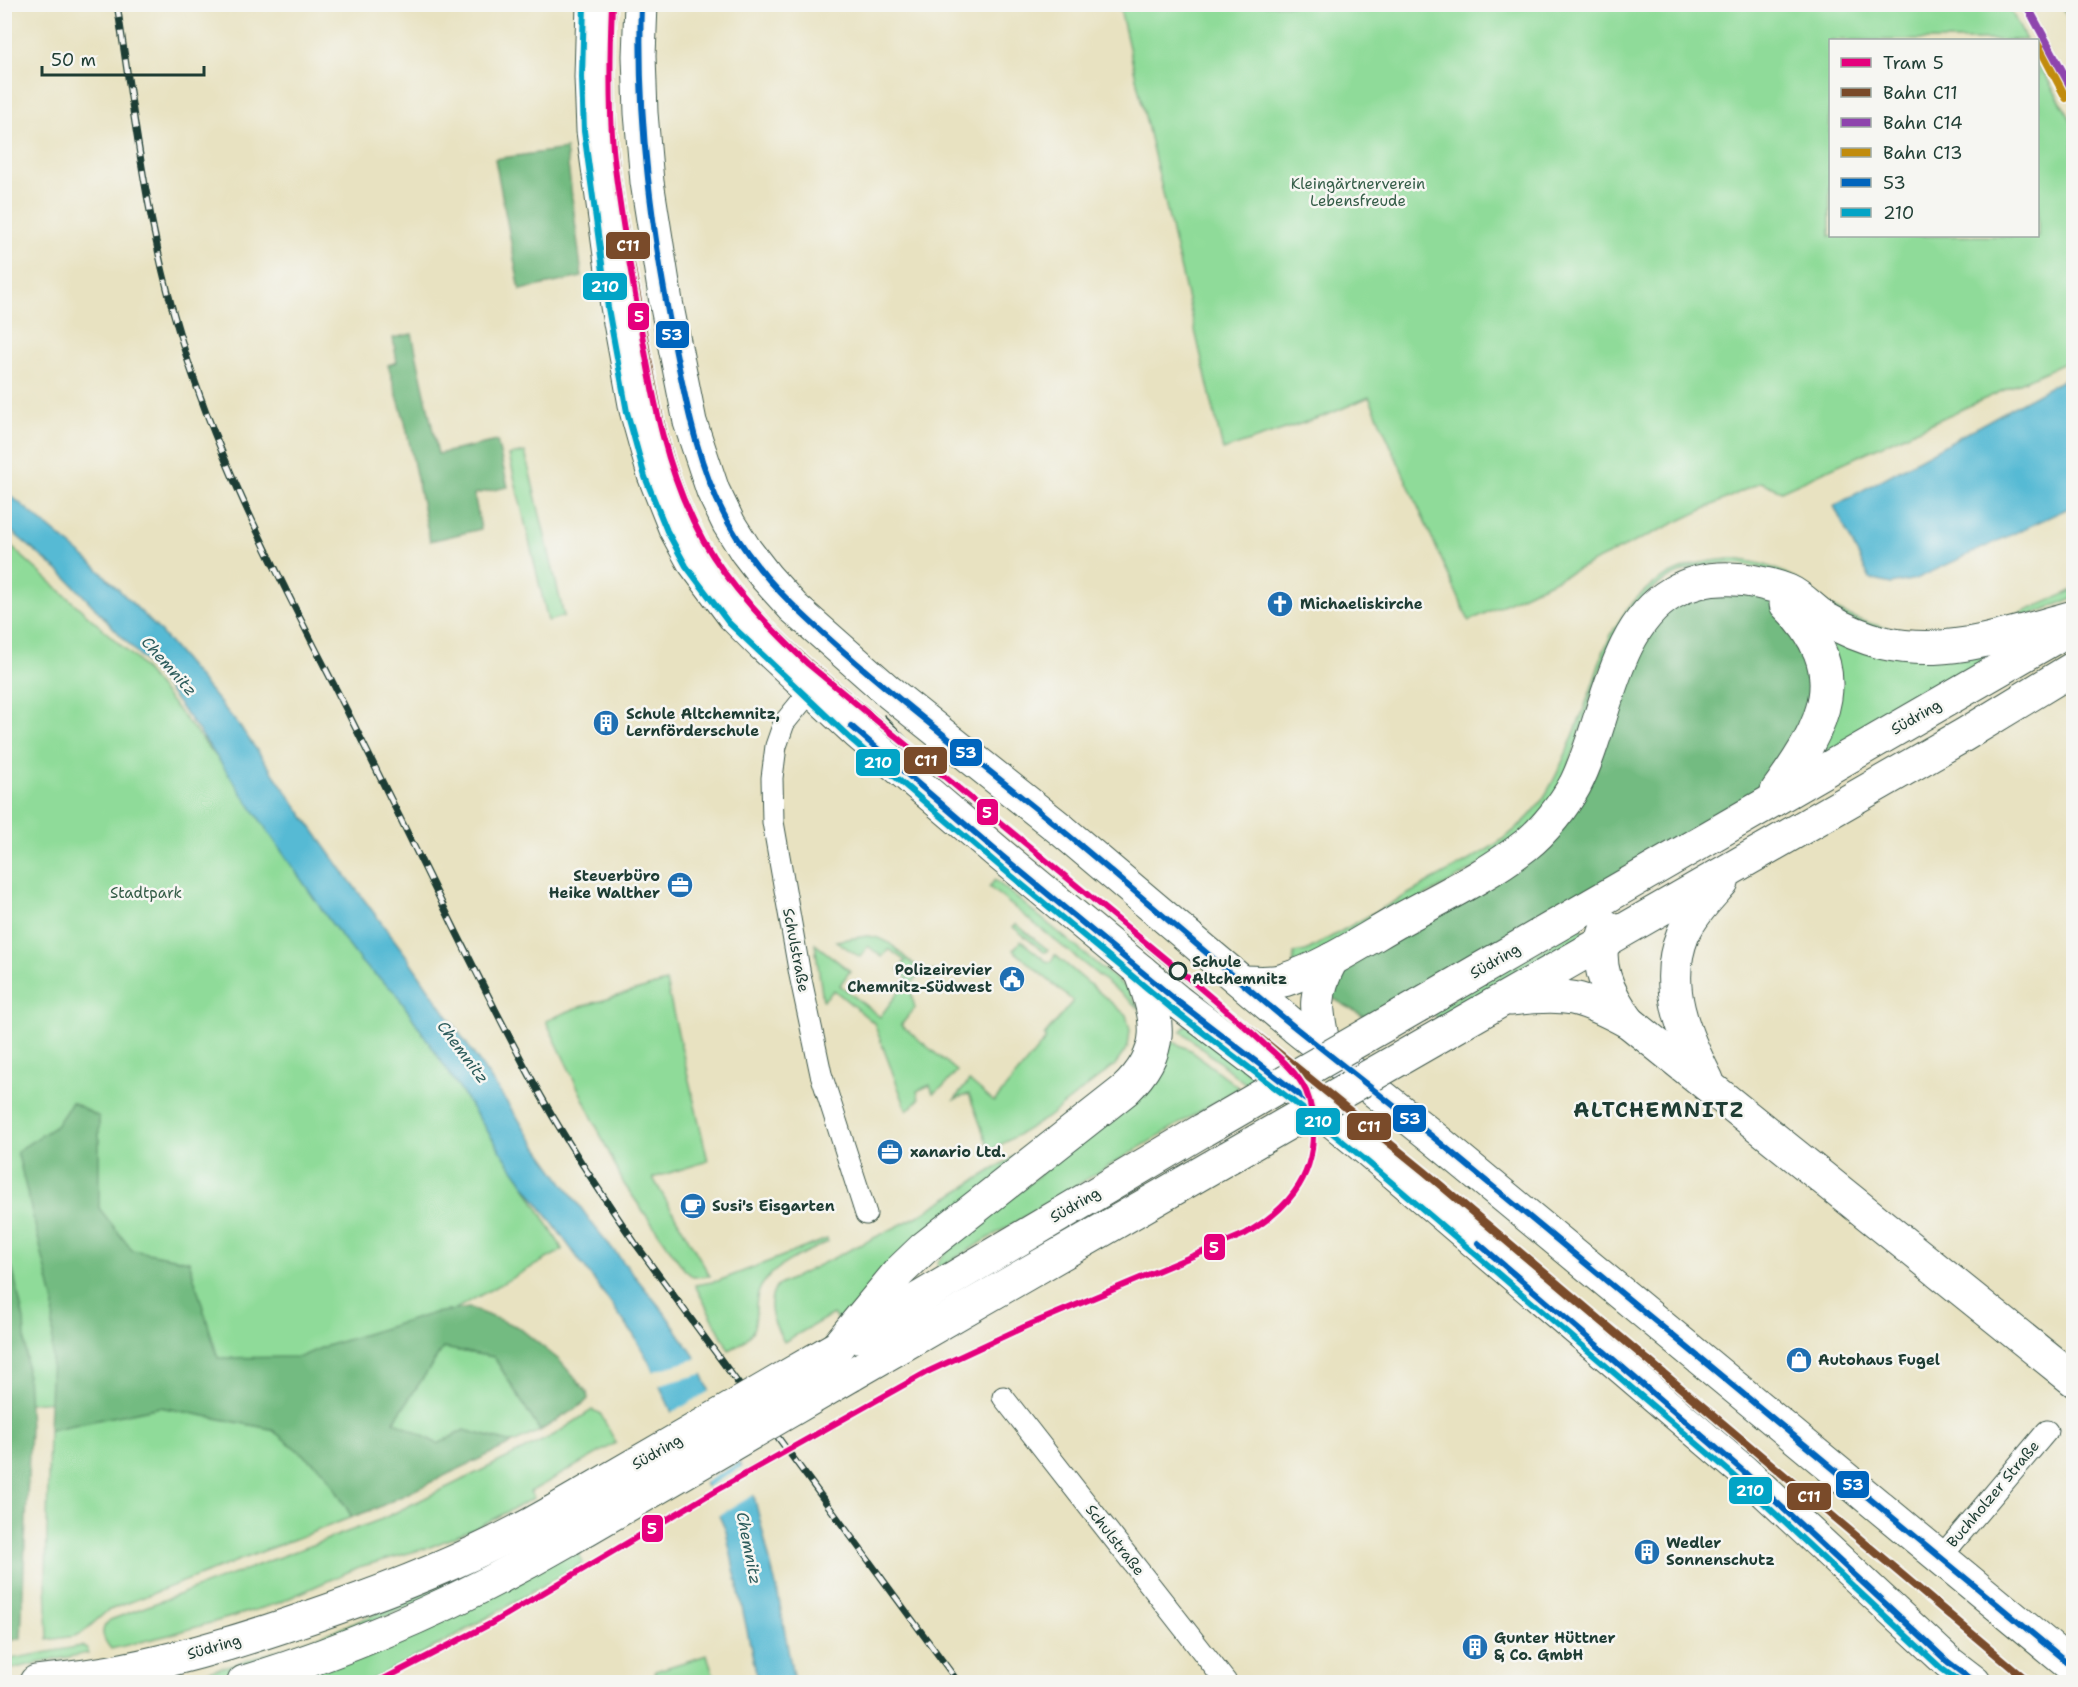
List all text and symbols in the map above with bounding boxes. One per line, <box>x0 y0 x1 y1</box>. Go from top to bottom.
scale bar <box>42 39 204 77</box>
legend <box>1829 39 2039 237</box>
text: 50 m <box>51 48 96 72</box>
text: Tram 5 <box>1883 51 1944 75</box>
text: Bahn C11 <box>1883 81 1958 105</box>
text: Bahn C14 <box>1883 111 1963 135</box>
text: Bahn C13 <box>1883 141 1963 165</box>
text: 53 <box>1883 171 1906 195</box>
park label: Kleingärtnerverein Lebensfreude <box>1291 174 1425 211</box>
text: 210 <box>1883 201 1914 225</box>
line badge: C11 <box>605 231 651 260</box>
text: C11 <box>616 235 640 256</box>
line badge: 210 <box>582 272 628 301</box>
text: 210 <box>591 276 619 297</box>
line badge: 5 <box>627 302 650 331</box>
text: 5 <box>634 306 644 327</box>
line badge: 53 <box>655 320 690 349</box>
text: 53 <box>662 324 682 345</box>
church icon: Michaeliskirche <box>1265 589 1295 619</box>
place label: Michaeliskirche <box>1300 594 1423 614</box>
water label: Chemnitz <box>137 632 201 700</box>
street label: Südring <box>1887 695 1945 739</box>
place label: Schule Altchemnitz, Lernförderschule <box>626 704 780 741</box>
building icon: Schule Altchemnitz, Lernförderschule <box>591 708 621 738</box>
line badge: 53 <box>949 738 983 767</box>
text: 53 <box>956 742 976 763</box>
line badge: C11 <box>903 746 948 775</box>
line badge: 210 <box>855 748 901 777</box>
text: C11 <box>914 750 938 771</box>
text: 210 <box>864 752 892 773</box>
line badge: 5 <box>976 798 999 826</box>
text: 5 <box>982 802 992 823</box>
place label: Steuerbüro Heike Walther <box>549 866 660 903</box>
office icon: Steuerbüro Heike Walther <box>665 870 695 900</box>
park label: Stadtpark <box>110 883 182 903</box>
street label: Schulstraße <box>778 906 814 994</box>
street label: Südring <box>1466 939 1524 983</box>
place label: Schule Altchemnitz <box>1192 952 1287 989</box>
place label: Polizeirevier Chemnitz-Südwest <box>847 960 992 997</box>
marker: Schule Altchemnitz <box>1169 962 1187 980</box>
public building icon: Polizeirevier Chemnitz-Südwest <box>997 964 1027 994</box>
water label: Chemnitz <box>433 1016 493 1088</box>
district label: ALTCHEMNITZ <box>1573 1096 1745 1124</box>
line badge: 53 <box>1392 1104 1427 1133</box>
line badge: 210 <box>1295 1107 1341 1136</box>
text: 53 <box>1400 1108 1420 1129</box>
text: 210 <box>1304 1111 1332 1132</box>
line badge: C11 <box>1346 1112 1392 1141</box>
text: C11 <box>1357 1116 1381 1137</box>
office icon: xanario Ltd. <box>875 1137 905 1167</box>
place label: xanario Ltd. <box>910 1142 1006 1162</box>
street label: Südring <box>1046 1183 1104 1227</box>
cafe icon: Susi's Eisgarten <box>678 1191 708 1221</box>
place label: Susi's Eisgarten <box>712 1196 835 1216</box>
line badge: 5 <box>1203 1233 1226 1261</box>
text: 5 <box>1209 1237 1219 1258</box>
shop icon: Autohaus Fugel <box>1784 1345 1814 1375</box>
place label: Autohaus Fugel <box>1818 1350 1940 1370</box>
street label: Südring <box>628 1430 686 1474</box>
street label: Buchholzer Straße <box>1942 1436 2044 1552</box>
line badge: 53 <box>1835 1470 1870 1499</box>
text: 53 <box>1843 1474 1863 1495</box>
line badge: 210 <box>1728 1476 1773 1505</box>
text: 210 <box>1736 1480 1764 1501</box>
line badge: C11 <box>1786 1482 1832 1511</box>
text: C11 <box>1797 1486 1821 1507</box>
street label: Schulstraße <box>1081 1500 1149 1580</box>
water label: Chemnitz <box>732 1510 766 1586</box>
line badge: 5 <box>641 1514 664 1543</box>
text: 5 <box>647 1518 657 1539</box>
place label: Wedler Sonnenschutz <box>1666 1533 1775 1570</box>
building icon: Wedler Sonnenschutz <box>1632 1537 1662 1567</box>
place label: Gunter Hüttner & Co. GmbH <box>1494 1628 1616 1665</box>
street label: Südring <box>185 1630 243 1664</box>
building icon: Gunter Hüttner & Co. GmbH <box>1460 1632 1490 1662</box>

